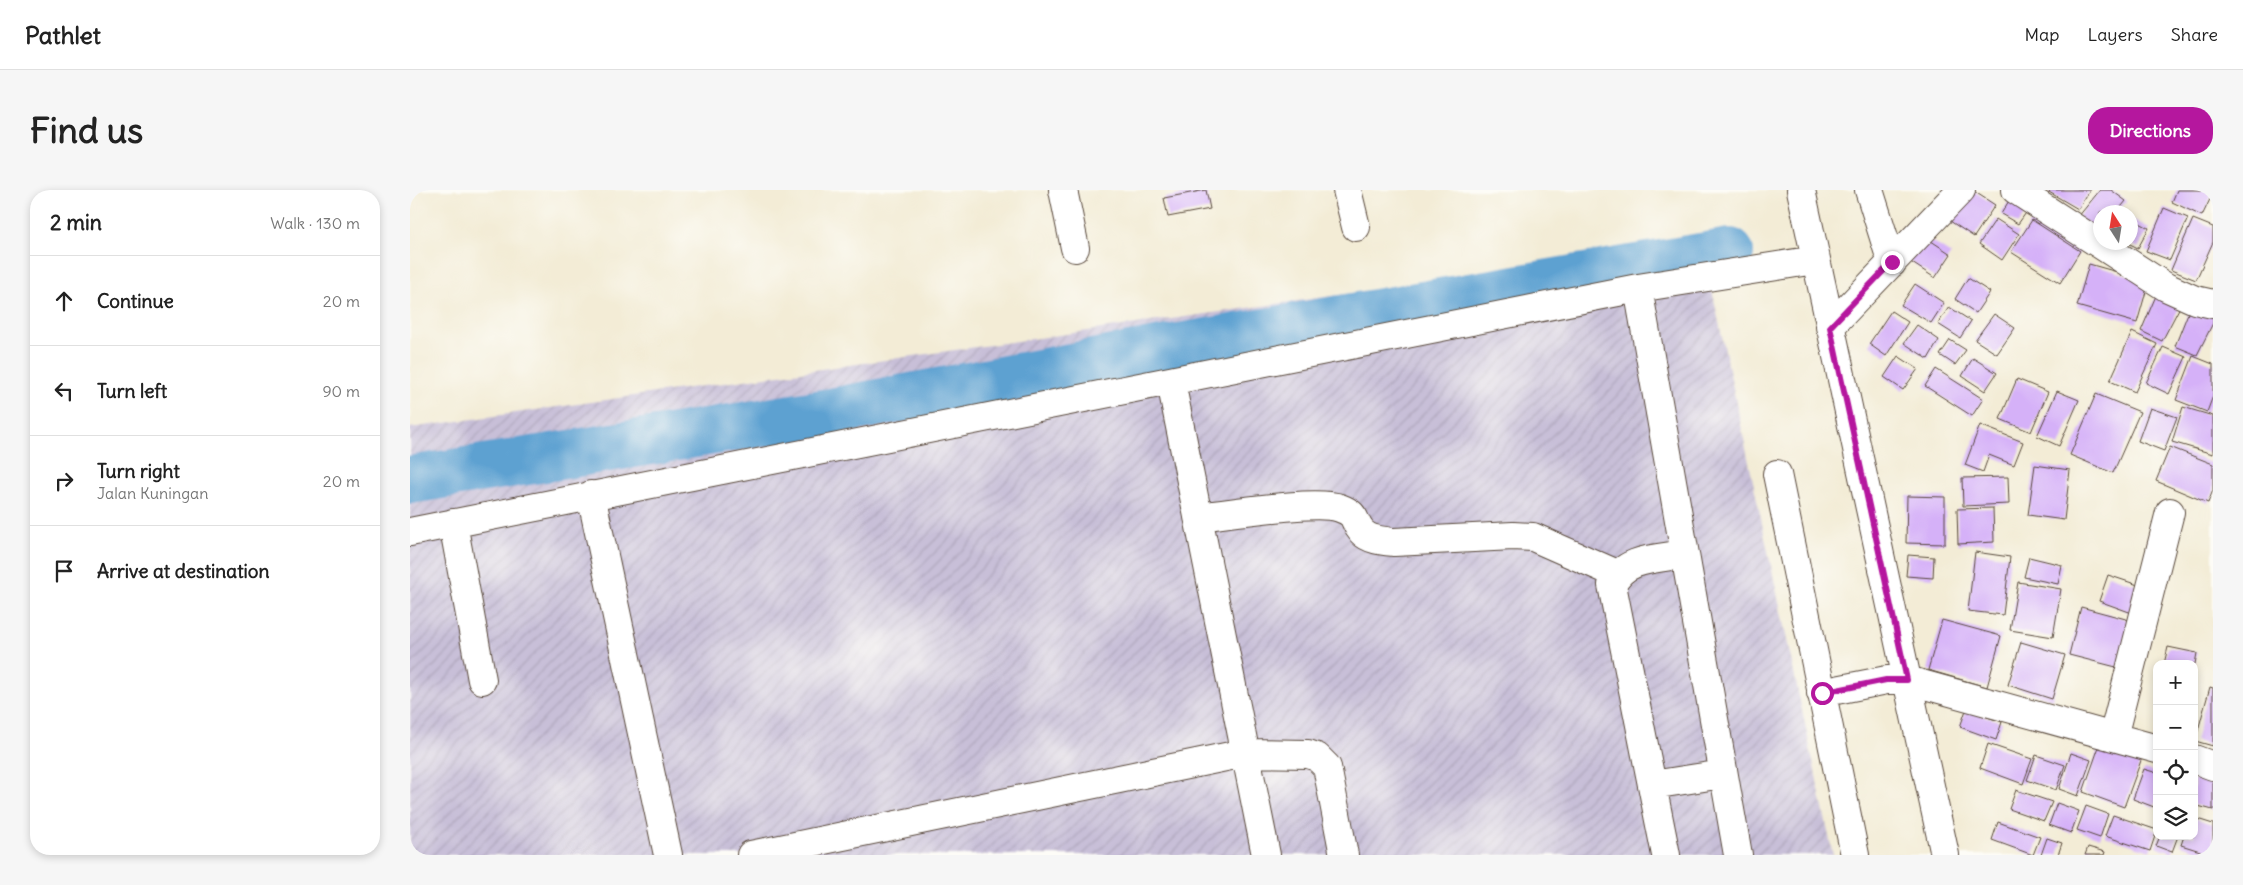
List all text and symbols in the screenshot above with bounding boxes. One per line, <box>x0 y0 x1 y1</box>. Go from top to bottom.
text: Pathlet <box>25 20 101 50</box>
text: Map <box>2024 23 2059 46</box>
text: Layers <box>2087 23 2143 46</box>
text: Share <box>2171 23 2218 46</box>
button: Directions <box>2088 107 2213 154</box>
text: Find us <box>30 108 143 152</box>
north arrow <box>2093 205 2138 250</box>
text: 2 min <box>50 209 102 236</box>
text: Walk · 130 m <box>270 213 360 233</box>
route end <box>1881 251 1904 274</box>
icon: ahead <box>50 287 78 315</box>
text: Continue <box>97 289 174 313</box>
text: 20 m <box>323 291 360 311</box>
icon: left <box>50 377 78 405</box>
text: Turn left <box>97 379 167 403</box>
text: 90 m <box>322 381 360 401</box>
text: Turn right <box>97 459 180 483</box>
icon: right <box>50 467 78 495</box>
text: 20 m <box>323 471 360 491</box>
text: Jalan Kuningan <box>97 483 209 503</box>
icon: arrive <box>50 557 78 585</box>
text: Arrive at destination <box>97 559 270 583</box>
map controls <box>2153 660 2198 840</box>
button: + <box>2153 660 2198 705</box>
route start <box>1811 682 1834 705</box>
button: − <box>2153 705 2198 750</box>
button: locate <box>2153 750 2198 795</box>
button: layers <box>2153 795 2198 840</box>

